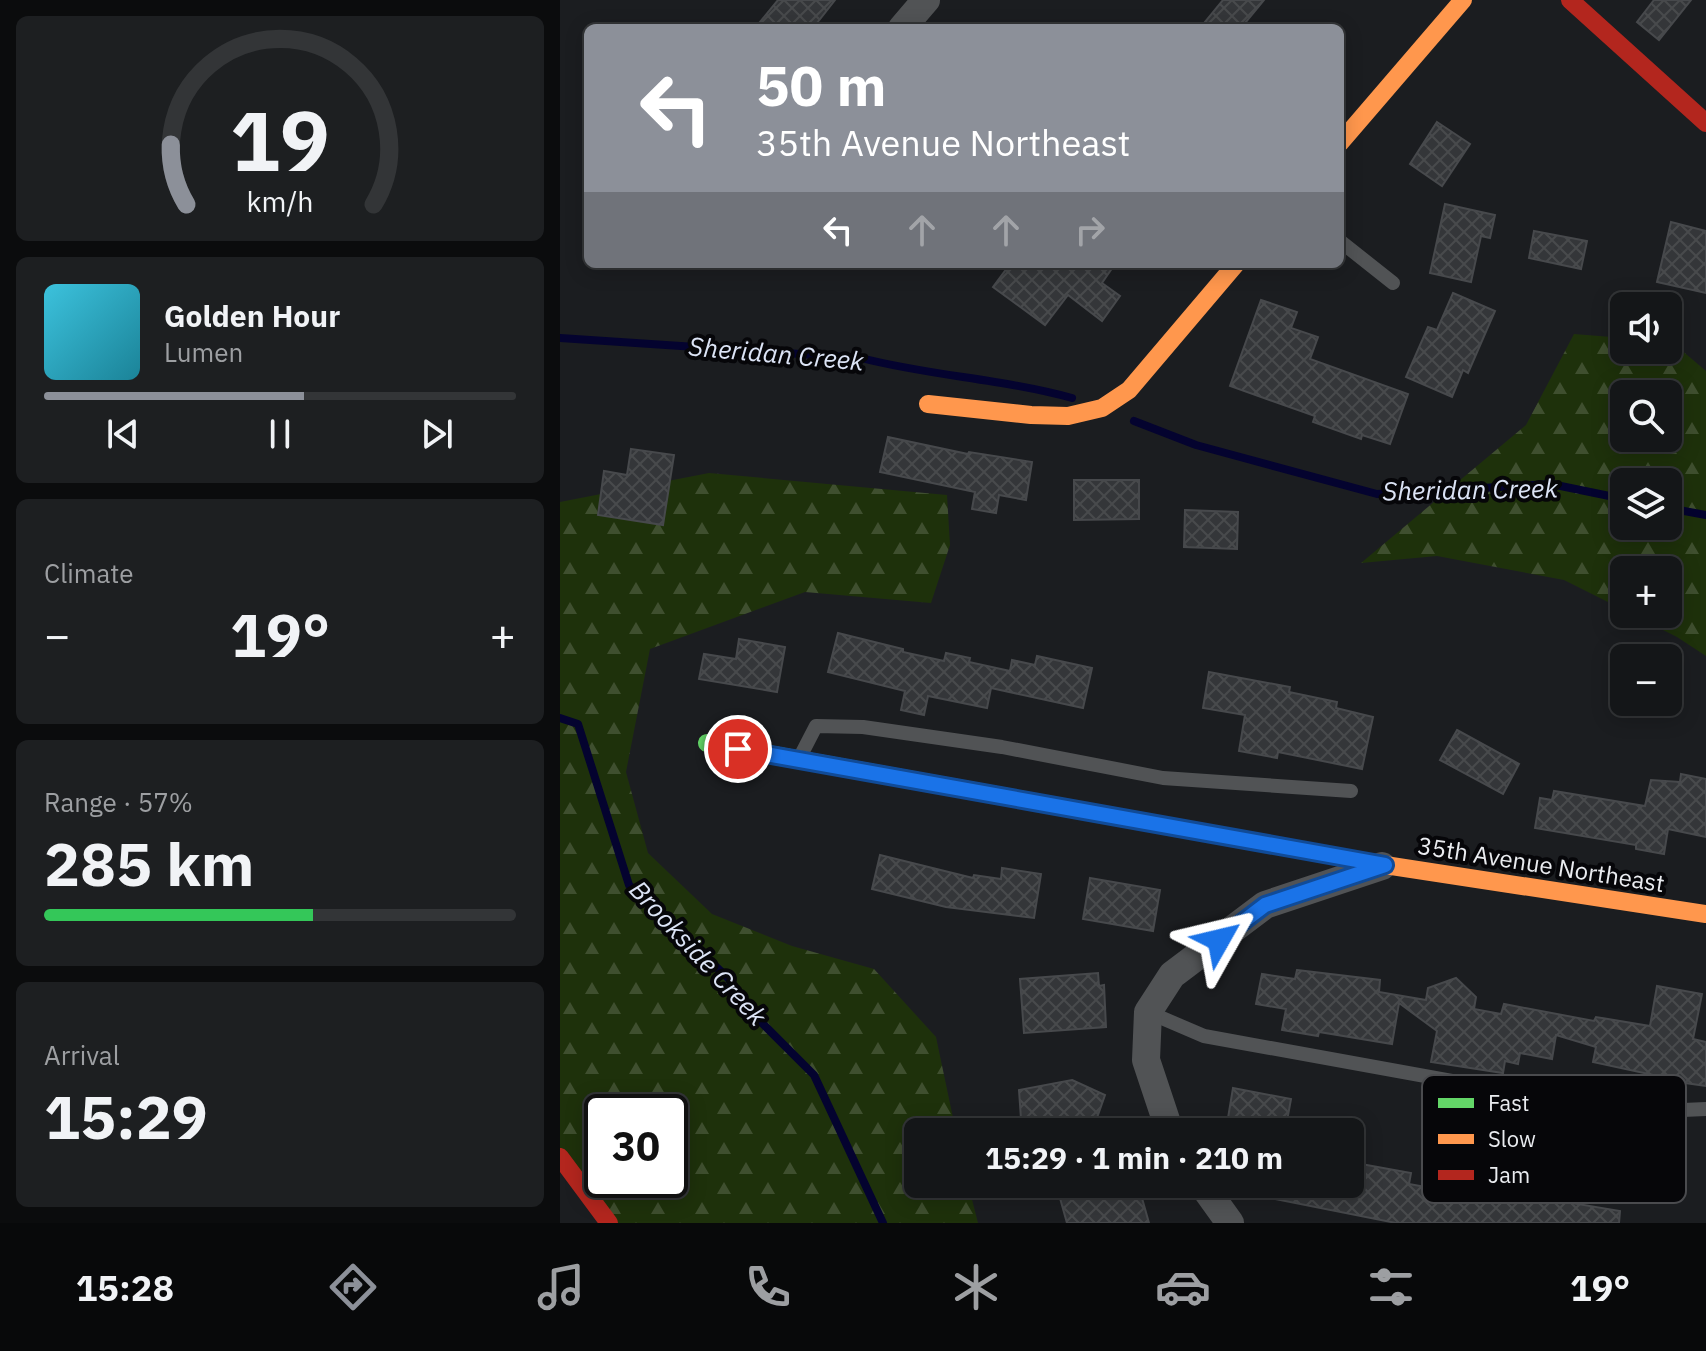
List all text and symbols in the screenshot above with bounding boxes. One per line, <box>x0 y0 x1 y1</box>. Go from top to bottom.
text: 50 m <box>756 49 886 121</box>
icon: left <box>624 56 728 160</box>
text: 19 <box>230 85 330 193</box>
text: 35th Avenue Northeast <box>756 119 1130 166</box>
text: km/h <box>246 183 314 220</box>
icon: left <box>816 208 860 252</box>
icon: ahead <box>900 208 944 252</box>
icon: ahead <box>984 208 1028 252</box>
icon: right <box>1068 208 1112 252</box>
map controls <box>1610 292 1682 716</box>
button: sound <box>1610 292 1682 364</box>
text: Golden Hour <box>164 296 340 335</box>
water label: Sheridan Creek <box>687 328 865 378</box>
text: Lumen <box>164 335 243 369</box>
button: search <box>1610 380 1682 452</box>
icon: previous <box>101 412 145 456</box>
icon: pause <box>258 412 302 456</box>
icon: next <box>415 412 459 456</box>
button: layers <box>1610 468 1682 540</box>
water label: Sheridan Creek <box>1382 470 1559 508</box>
text: Climate <box>44 556 134 590</box>
button: + <box>1610 556 1682 628</box>
text: 19° <box>230 595 330 674</box>
text: − <box>44 606 70 663</box>
text: + <box>490 606 516 663</box>
button: − <box>1610 644 1682 716</box>
pin <box>704 715 772 783</box>
icon: arrive <box>716 727 760 771</box>
text: Range · 57% <box>44 785 193 819</box>
text: 285 km <box>44 824 254 903</box>
street label: 35th Avenue Northeast <box>1415 829 1667 899</box>
water label: Brookside Creek <box>623 873 775 1032</box>
position arrow <box>1177 898 1261 982</box>
text: Arrival <box>44 1038 120 1072</box>
legend <box>1422 1075 1686 1203</box>
text: 15:29 <box>44 1077 208 1156</box>
text: Fast <box>1488 1088 1529 1117</box>
speed limit sign: 30 <box>584 1094 688 1198</box>
text: Slow <box>1488 1124 1536 1153</box>
text: 15:29 · 1 min · 210 m <box>985 1138 1283 1177</box>
text: Jam <box>1488 1160 1530 1189</box>
icon: directions <box>325 1259 381 1315</box>
icon: music <box>533 1259 589 1315</box>
icon: phone <box>740 1259 796 1315</box>
icon: climate <box>948 1259 1004 1315</box>
icon: car <box>1155 1259 1211 1315</box>
icon: filters <box>1363 1259 1419 1315</box>
text: 15:28 <box>76 1264 174 1311</box>
text: 19° <box>1570 1264 1630 1311</box>

